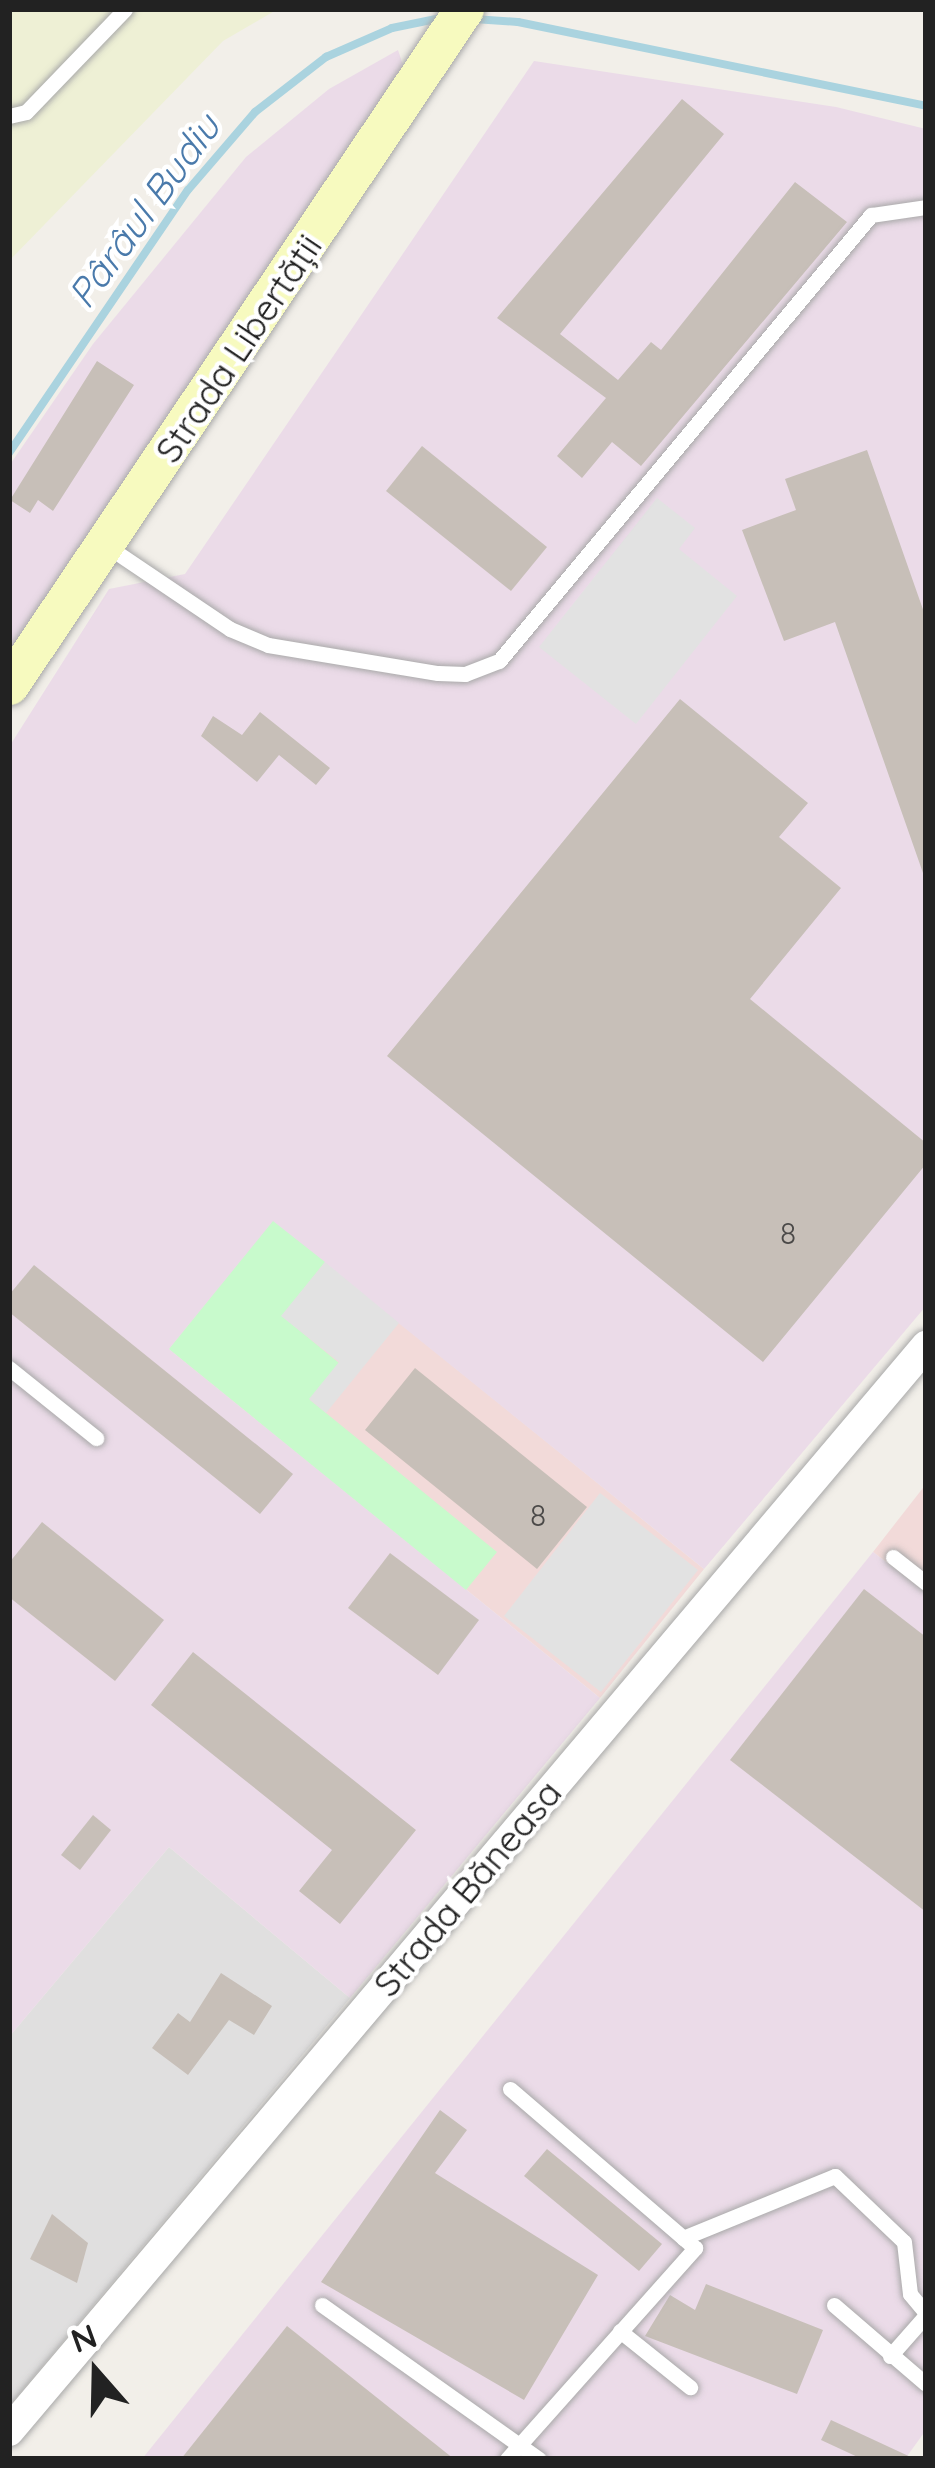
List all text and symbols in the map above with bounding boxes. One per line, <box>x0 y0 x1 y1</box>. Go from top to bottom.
water label: Pârâul Budiu <box>58 105 230 317</box>
street label: Strada Libertății <box>146 226 330 470</box>
house number: 8 <box>780 1215 796 1251</box>
house number: 8 <box>530 1497 546 1533</box>
street label: Strada Băneasa <box>364 1771 570 2005</box>
north arrow <box>36 2312 156 2432</box>
text: N <box>65 2314 102 2361</box>

